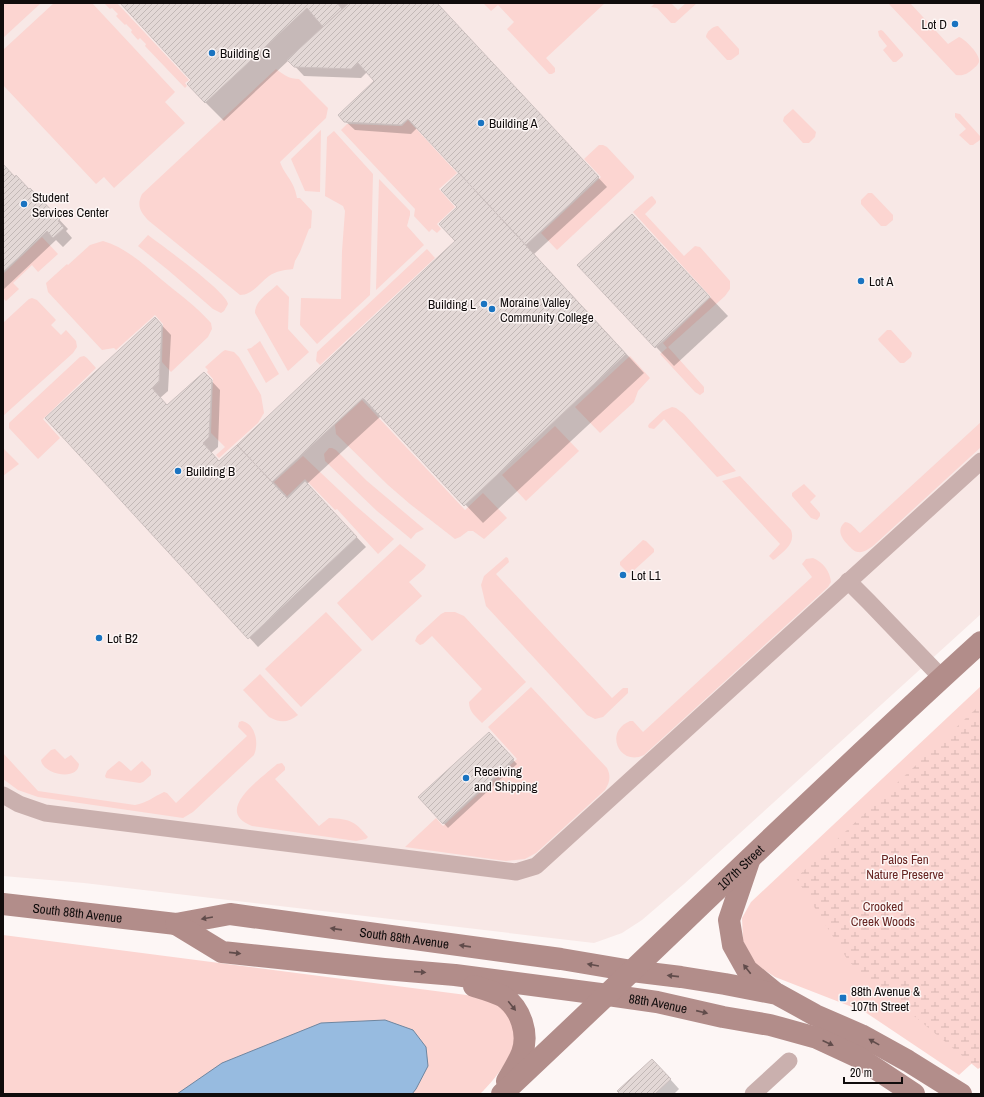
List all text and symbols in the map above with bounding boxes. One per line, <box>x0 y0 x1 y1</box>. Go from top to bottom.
place label: Lot D <box>922 16 947 33</box>
marker: Lot D <box>950 19 960 29</box>
place label: Building G <box>220 45 270 62</box>
marker: Building G <box>207 48 217 58</box>
place label: Building A <box>489 115 538 132</box>
marker: Building A <box>476 118 486 128</box>
place label: Student Services Center <box>32 189 109 221</box>
marker: Student Services Center <box>19 199 29 209</box>
place label: Lot A <box>869 273 894 290</box>
marker: Lot A <box>856 276 866 286</box>
place label: Moraine Valley Community College <box>500 294 594 326</box>
place label: Building L <box>428 296 476 313</box>
marker: Building L <box>479 299 489 309</box>
marker: Moraine Valley Community College <box>487 304 497 314</box>
place label: Building B <box>186 463 235 480</box>
marker: Building B <box>173 466 183 476</box>
place label: Lot L1 <box>631 567 661 584</box>
marker: Lot L1 <box>618 570 628 580</box>
place label: Lot B2 <box>107 630 138 647</box>
marker: Lot B2 <box>94 633 104 643</box>
place label: Receiving and Shipping <box>474 763 537 795</box>
marker: Receiving and Shipping <box>461 773 471 783</box>
street label: 107th Street <box>713 841 767 893</box>
park label: Palos Fen Nature Preserve <box>866 851 944 883</box>
park label: Crooked Creek Woods <box>851 898 915 930</box>
street label: South 88th Avenue <box>32 899 123 926</box>
one-way arrow <box>201 915 213 921</box>
street label: South 88th Avenue <box>359 923 450 952</box>
one-way arrow <box>330 926 342 932</box>
one-way arrow <box>459 943 471 949</box>
one-way arrow <box>229 950 241 956</box>
one-way arrow <box>587 961 599 967</box>
one-way arrow <box>743 963 752 974</box>
one-way arrow <box>413 968 426 975</box>
one-way arrow <box>667 973 679 979</box>
place label: 88th Avenue & 107th Street <box>851 983 921 1015</box>
street label: 88th Avenue <box>628 990 689 1017</box>
marker: 88th Avenue & 107th Street <box>838 993 848 1003</box>
one-way arrow <box>508 1001 517 1012</box>
one-way arrow <box>695 1009 708 1015</box>
one-way arrow <box>868 1039 880 1046</box>
one-way arrow <box>822 1040 833 1046</box>
scale bar <box>844 1059 902 1085</box>
text: 20 m <box>850 1065 872 1081</box>

